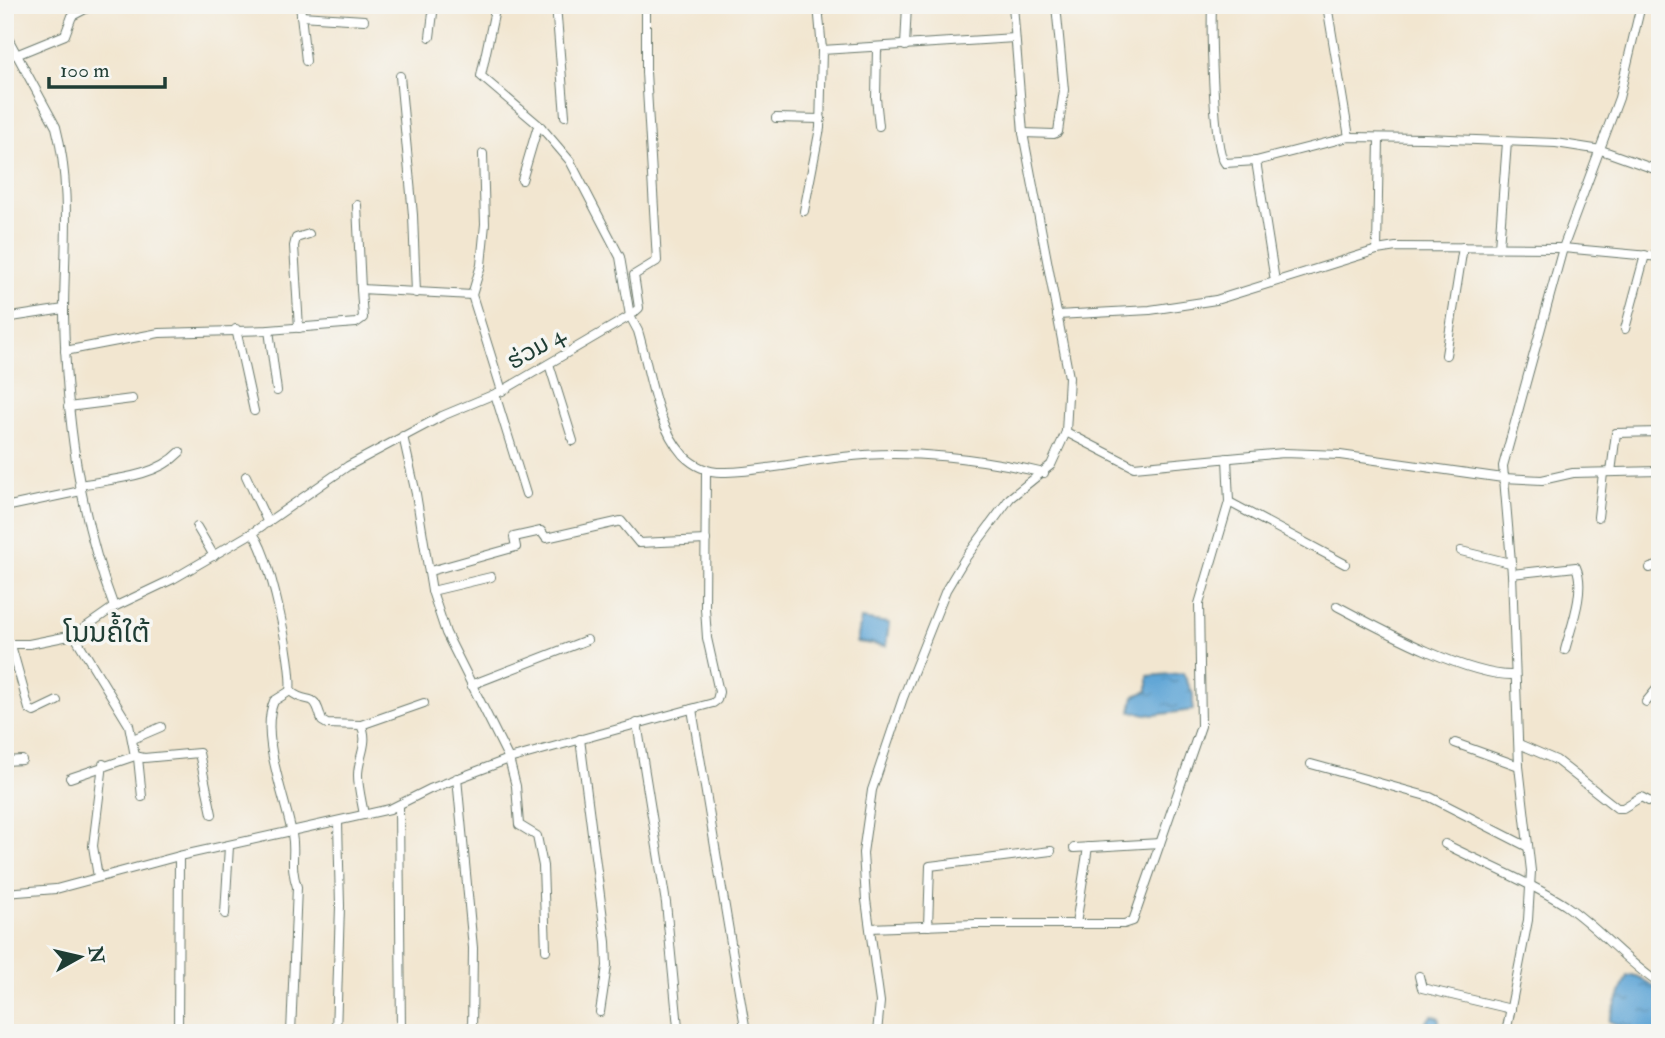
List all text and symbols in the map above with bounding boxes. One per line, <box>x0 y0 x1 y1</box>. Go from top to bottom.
scale bar <box>49 46 164 90</box>
text: 100 m <box>60 57 110 84</box>
street label: ຮ່ວມ 4 <box>502 319 571 377</box>
district label: ໂນນຄໍ້ໃຕ້ <box>63 612 150 651</box>
north arrow <box>46 922 116 992</box>
text: N <box>83 944 109 966</box>

